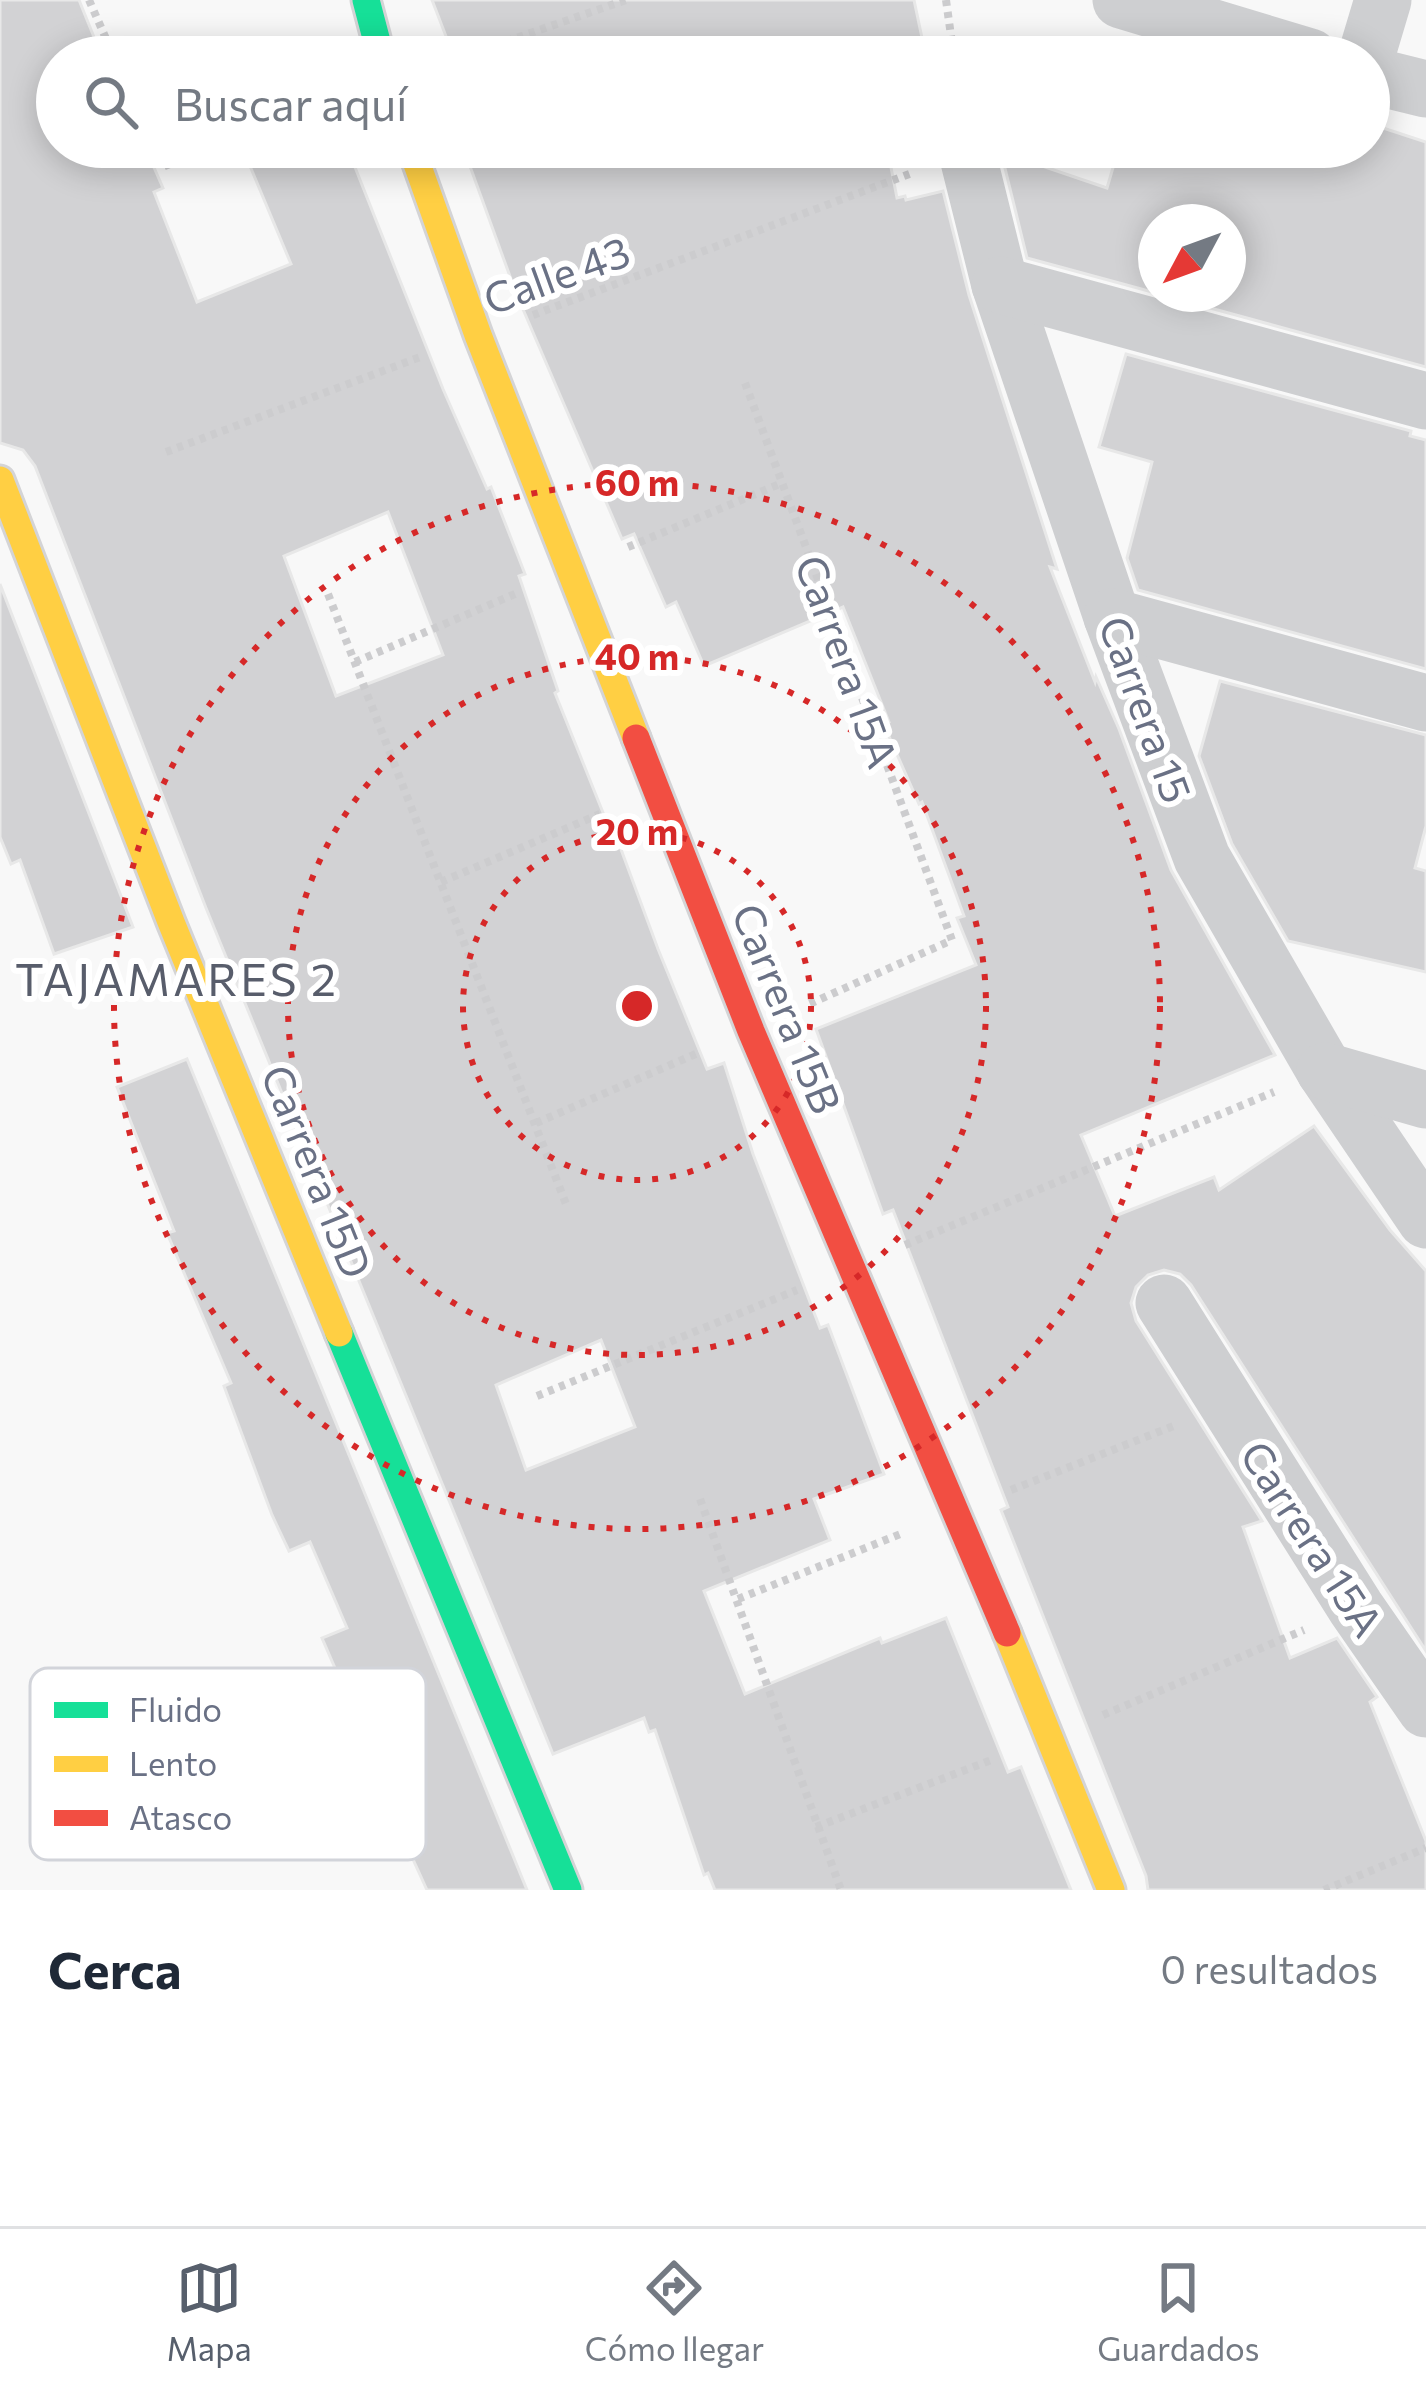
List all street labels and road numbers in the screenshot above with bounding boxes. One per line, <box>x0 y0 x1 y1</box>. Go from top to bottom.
street label: Calle 43 <box>476 224 636 324</box>
street label: Carrera 15A <box>786 548 910 774</box>
street label: Carrera 15 <box>1089 609 1205 809</box>
street label: Carrera 15B <box>722 896 854 1120</box>
street label: Carrera 15D <box>252 1057 384 1285</box>
street label: Carrera 15A <box>1231 1431 1395 1645</box>

